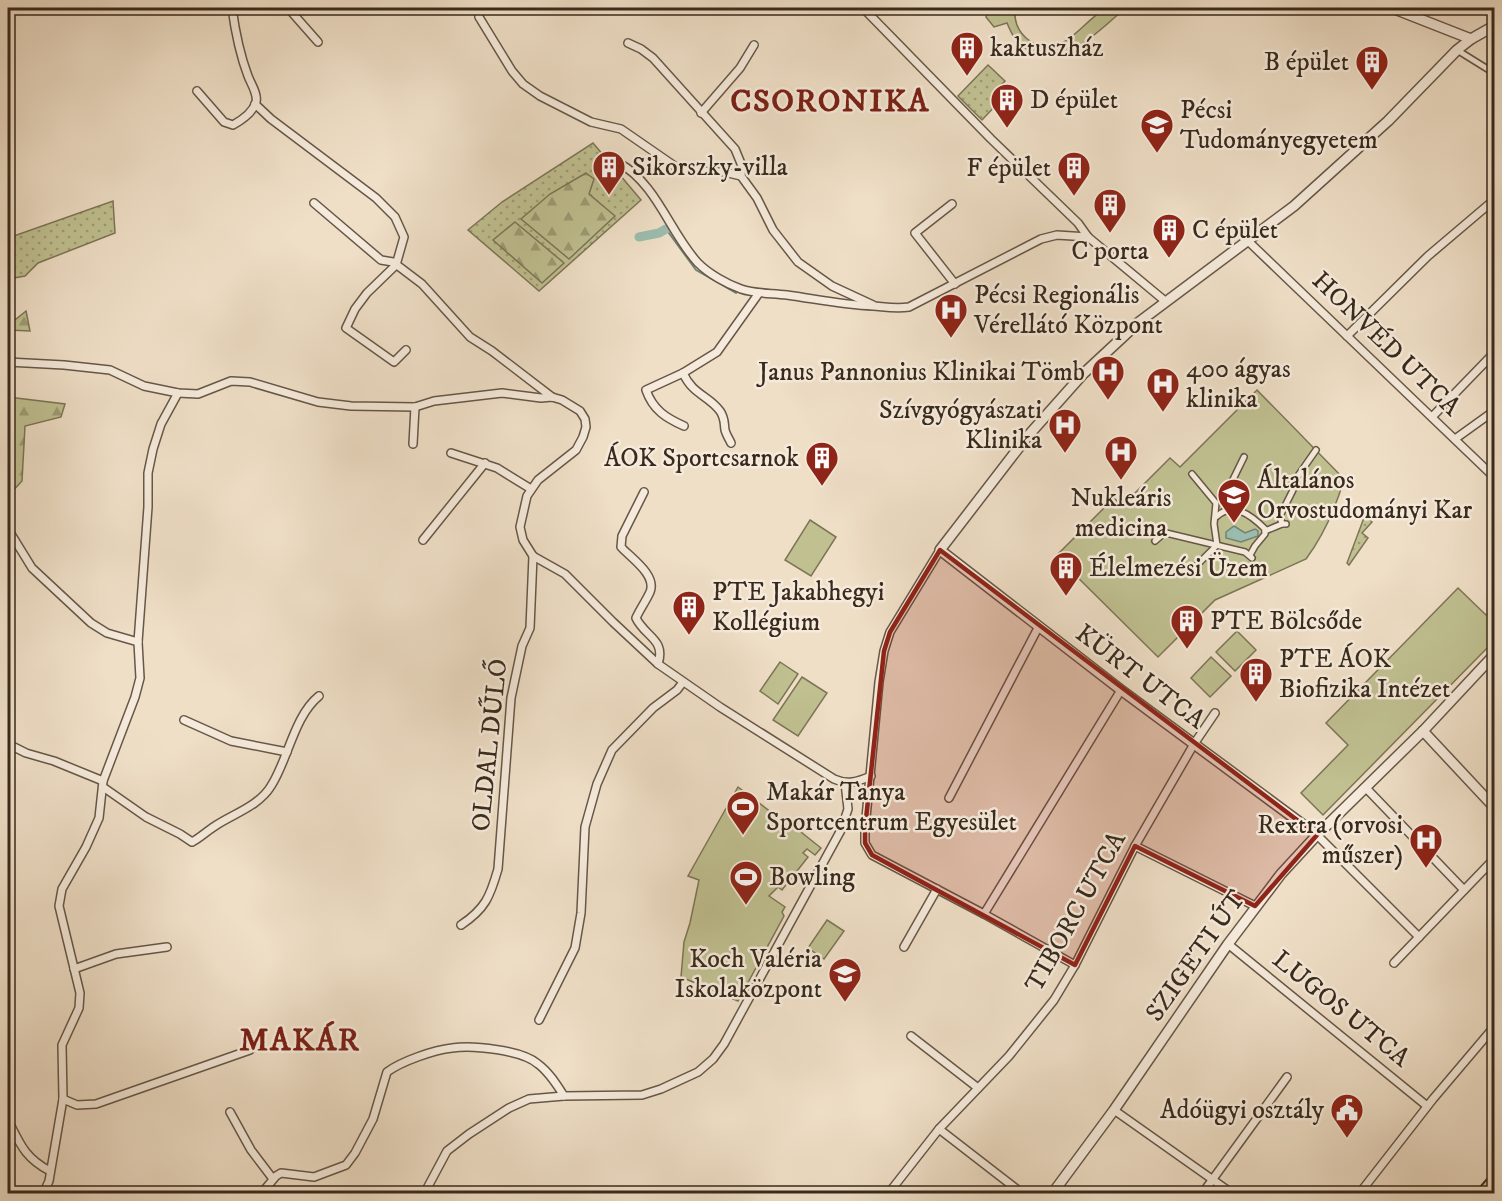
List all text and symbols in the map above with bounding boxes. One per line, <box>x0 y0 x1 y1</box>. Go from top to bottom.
building icon: kaktuszház <box>949 30 985 77</box>
place label: kaktuszház <box>990 32 1103 65</box>
building icon: B épület <box>1354 44 1390 91</box>
place label: B épület <box>1264 46 1349 79</box>
district label: CSORONIKA <box>730 82 930 122</box>
building icon: D épület <box>989 82 1025 129</box>
place label: D épület <box>1030 84 1118 117</box>
place label: Pécsi Tudományegyetem <box>1180 94 1378 157</box>
school or university icon: Pécsi Tudományegyetem <box>1139 107 1175 154</box>
building icon: Sikorszky-villa <box>591 149 627 196</box>
building icon: F épület <box>1056 150 1092 197</box>
place label: Sikorszky-villa <box>632 151 788 184</box>
place label: F épület <box>966 152 1051 185</box>
building icon: C porta <box>1092 187 1128 234</box>
building icon: C épület <box>1151 212 1187 259</box>
place label: C épület <box>1192 214 1278 247</box>
place label: C porta <box>1071 235 1149 268</box>
street label: HONVÉD UTCA <box>1305 265 1468 424</box>
place label: Pécsi Regionális Vérellátó Központ <box>973 279 1163 342</box>
hospital icon: Pécsi Regionális Vérellátó Központ <box>933 292 969 339</box>
place label: 400 ágyas klinika <box>1186 353 1291 416</box>
hospital icon: Janus Pannonius Klinikai Tömb <box>1090 354 1126 401</box>
place label: Janus Pannonius Klinikai Tömb <box>756 356 1085 389</box>
hospital icon: 400 ágyas klinika <box>1145 366 1181 413</box>
place label: Szívgyógyászati Klinika <box>879 394 1042 457</box>
hospital icon: Szívgyógyászati Klinika <box>1047 407 1083 454</box>
hospital icon: Nukleáris medicina <box>1103 434 1139 481</box>
building icon: ÁOK Sportcsarnok <box>804 440 840 487</box>
place label: ÁOK Sportcsarnok <box>604 441 799 475</box>
place label: Általános Orvostudományi Kar <box>1257 463 1473 527</box>
school or university icon: Általános Orvostudományi Kar <box>1216 477 1252 524</box>
place label: Nukleáris medicina <box>1071 482 1171 545</box>
building icon: Élelmezési Üzem <box>1048 550 1084 597</box>
place label: Élelmezési Üzem <box>1089 552 1268 585</box>
place label: PTE Jakabhegyi Kollégium <box>712 576 884 639</box>
building icon: PTE Jakabhegyi Kollégium <box>671 589 707 636</box>
building icon: PTE Bölcsőde <box>1169 603 1205 650</box>
place label: PTE Bölcsőde <box>1210 605 1362 638</box>
street label: KÜRT UTCA <box>1068 617 1212 737</box>
place label: PTE ÁOK Biofizika Intézet <box>1279 642 1450 706</box>
building icon: PTE ÁOK Biofizika Intézet <box>1238 656 1274 703</box>
street label: OLDAL DŰLŐ <box>464 657 515 833</box>
place label: Makár Tanya Sportcentrum Egyesület <box>766 776 1017 839</box>
sports icon: Makár Tanya Sportcentrum Egyesület <box>725 789 761 836</box>
place label: Rextra (orvosi műszer) <box>1257 809 1403 872</box>
hospital icon: Rextra (orvosi műszer) <box>1408 822 1444 869</box>
street label: TIBORC UTCA <box>1018 825 1134 998</box>
sports icon: Bowling <box>728 859 764 906</box>
place label: Bowling <box>769 861 855 894</box>
street label: SZIGETI ÚT <box>1138 883 1254 1028</box>
place label: Koch Valéria Iskolaközpont <box>675 943 822 1006</box>
street label: LUGOS UTCA <box>1265 943 1417 1075</box>
school or university icon: Koch Valéria Iskolaközpont <box>827 956 863 1003</box>
district label: MAKÁR <box>239 1020 361 1061</box>
public building icon: Adóügyi osztály <box>1329 1092 1365 1139</box>
place label: Adóügyi osztály <box>1160 1094 1325 1127</box>

